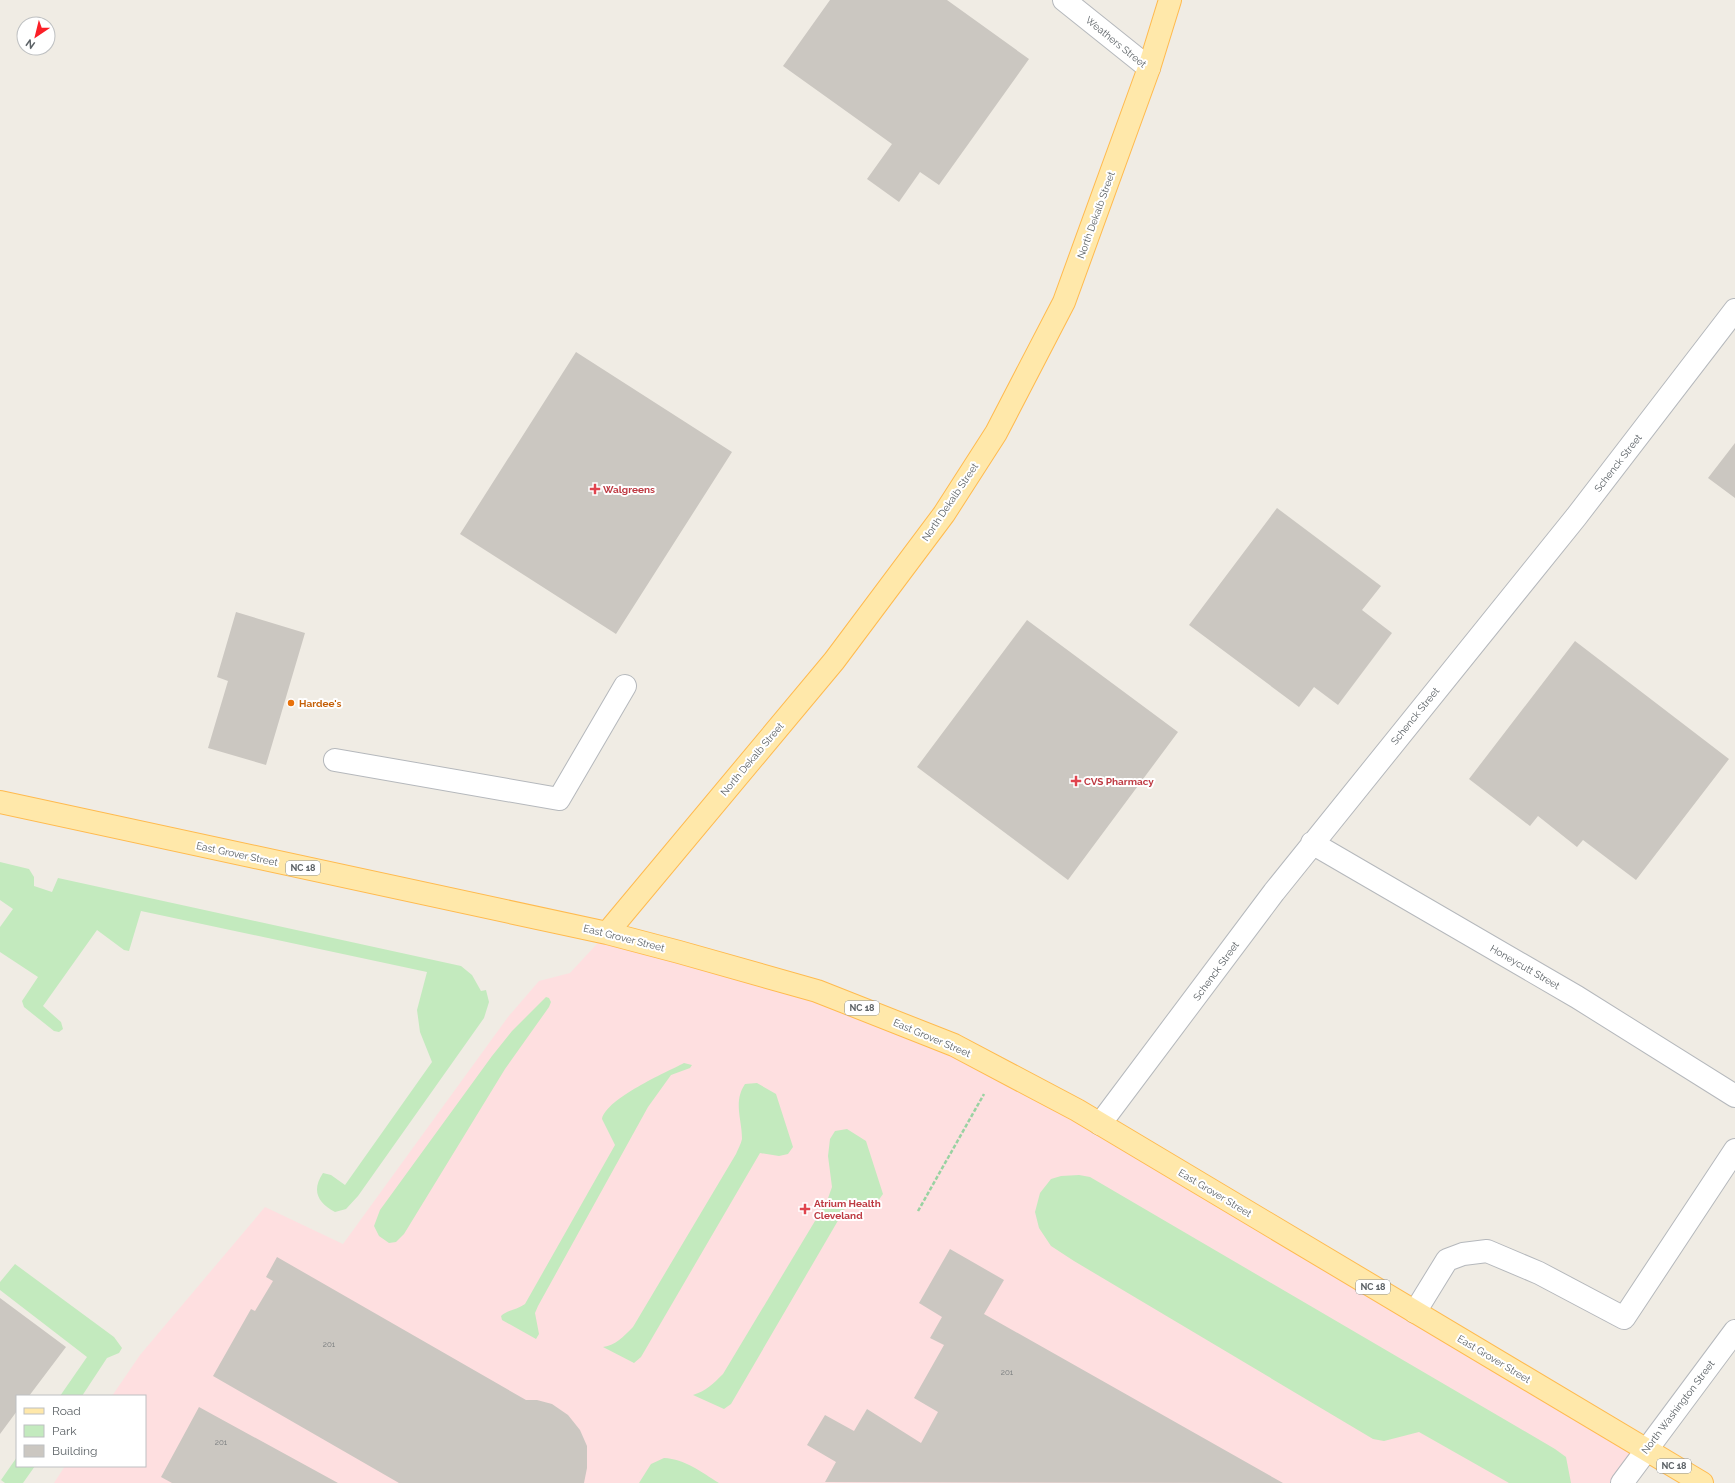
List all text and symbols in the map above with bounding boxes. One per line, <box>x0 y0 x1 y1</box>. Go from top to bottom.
street label: Weathers Street <box>1083 14 1149 70</box>
north arrow <box>16 16 56 56</box>
text: N <box>23 36 38 52</box>
street label: North Dekalb Street <box>1075 169 1117 260</box>
street label: Schenck Street <box>1592 431 1644 494</box>
street label: North Dekalb Street <box>920 460 981 543</box>
marker: Walgreens <box>590 484 600 494</box>
place label: Walgreens <box>603 484 655 495</box>
street label: Schenck Street <box>1389 685 1442 747</box>
marker: Hardee's <box>286 698 296 708</box>
place label: Hardee's <box>299 698 341 709</box>
street label: North Dekalb Street <box>718 720 786 798</box>
marker: CVS Pharmacy <box>1071 776 1081 786</box>
place label: CVS Pharmacy <box>1084 776 1154 787</box>
street label: East Grover Street <box>195 840 279 868</box>
road number: NC 18 <box>286 861 320 875</box>
street label: East Grover Street <box>582 923 666 954</box>
street label: Schenck Street <box>1191 939 1241 1003</box>
street label: Honeycutt Street <box>1488 943 1562 992</box>
road number: NC 18 <box>845 1001 879 1015</box>
street label: East Grover Street <box>892 1017 973 1060</box>
street label: East Grover Street <box>1177 1167 1254 1219</box>
place label: Atrium Health Cleveland <box>814 1198 881 1221</box>
marker: Atrium Health Cleveland <box>799 1203 811 1215</box>
road number: NC 18 <box>1356 1280 1390 1294</box>
street label: East Grover Street <box>1456 1333 1533 1385</box>
house number: 201 <box>323 1339 336 1349</box>
street label: North Washington Street <box>1639 1358 1717 1456</box>
house number: 201 <box>1001 1367 1014 1377</box>
legend <box>16 1395 146 1467</box>
text: Road <box>52 1404 81 1418</box>
text: Park <box>52 1424 77 1438</box>
house number: 201 <box>215 1437 228 1447</box>
text: Building <box>52 1444 98 1458</box>
road number: NC 18 <box>1657 1459 1691 1473</box>

